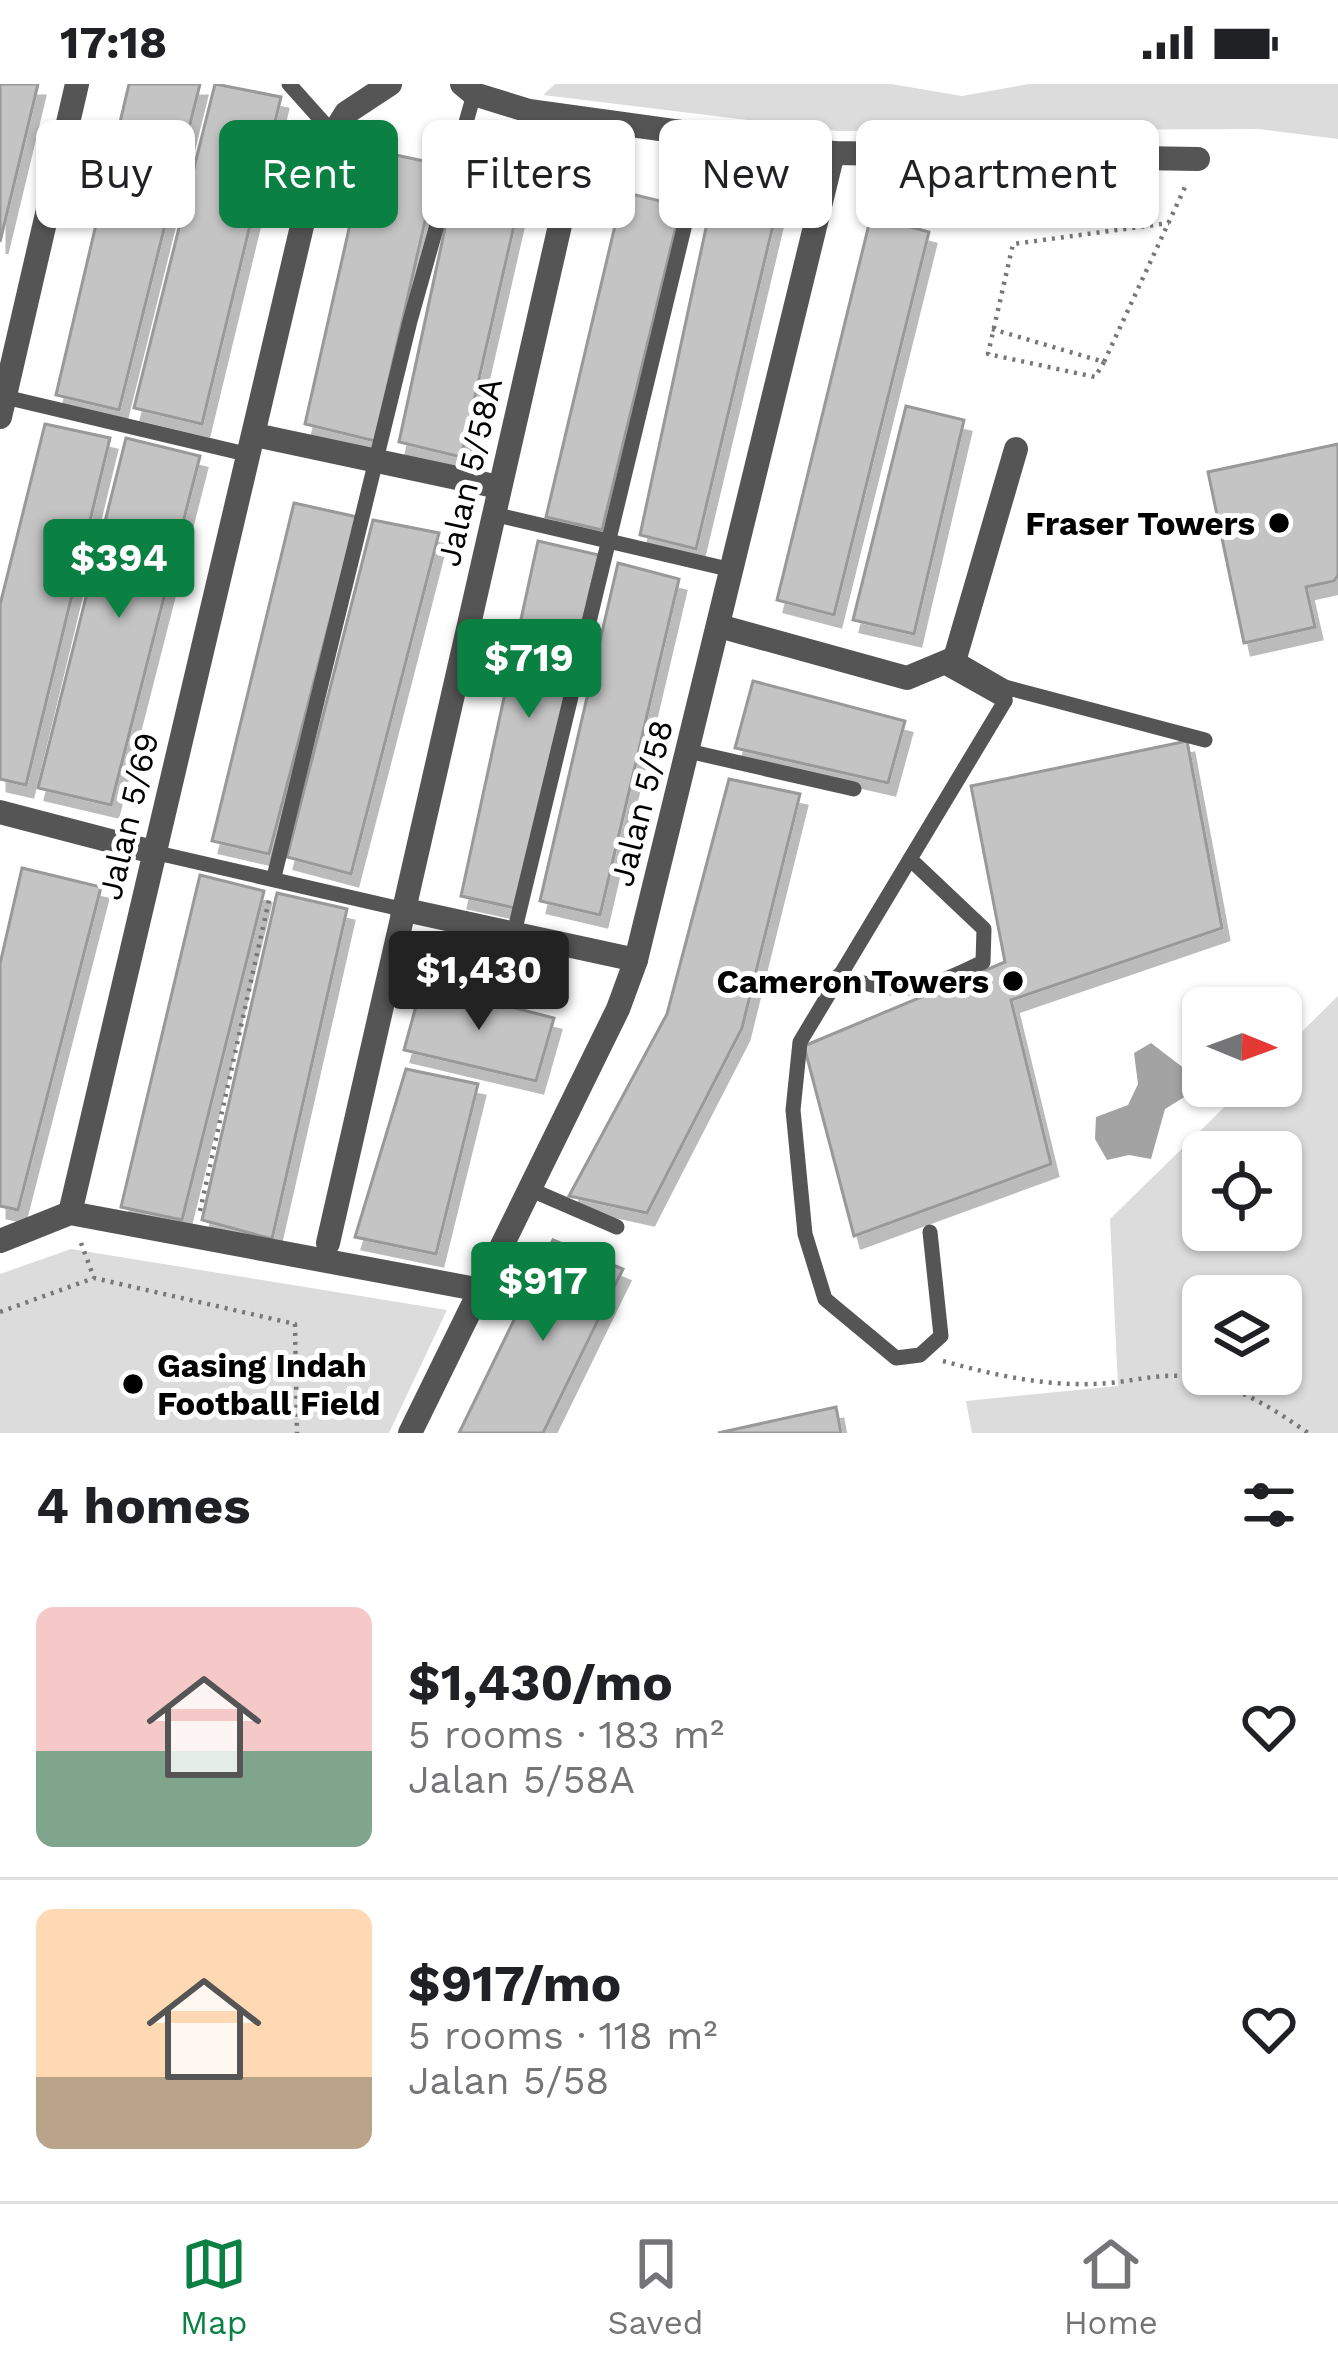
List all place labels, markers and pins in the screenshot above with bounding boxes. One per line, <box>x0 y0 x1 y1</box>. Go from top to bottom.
place label: Fraser Towers <box>1025 504 1255 543</box>
marker: Fraser Towers <box>1266 510 1292 536</box>
pin: $394 <box>48 519 190 621</box>
pin: $719 <box>458 619 600 721</box>
pin: $1,430 <box>381 931 577 1033</box>
place label: Cameron Towers <box>716 962 989 1001</box>
marker: Cameron Towers <box>1000 968 1026 994</box>
pin: $917 <box>472 1242 614 1344</box>
place label: Gasing Indah Football Field <box>157 1346 380 1423</box>
marker: Gasing Indah Football Field <box>120 1371 146 1397</box>

